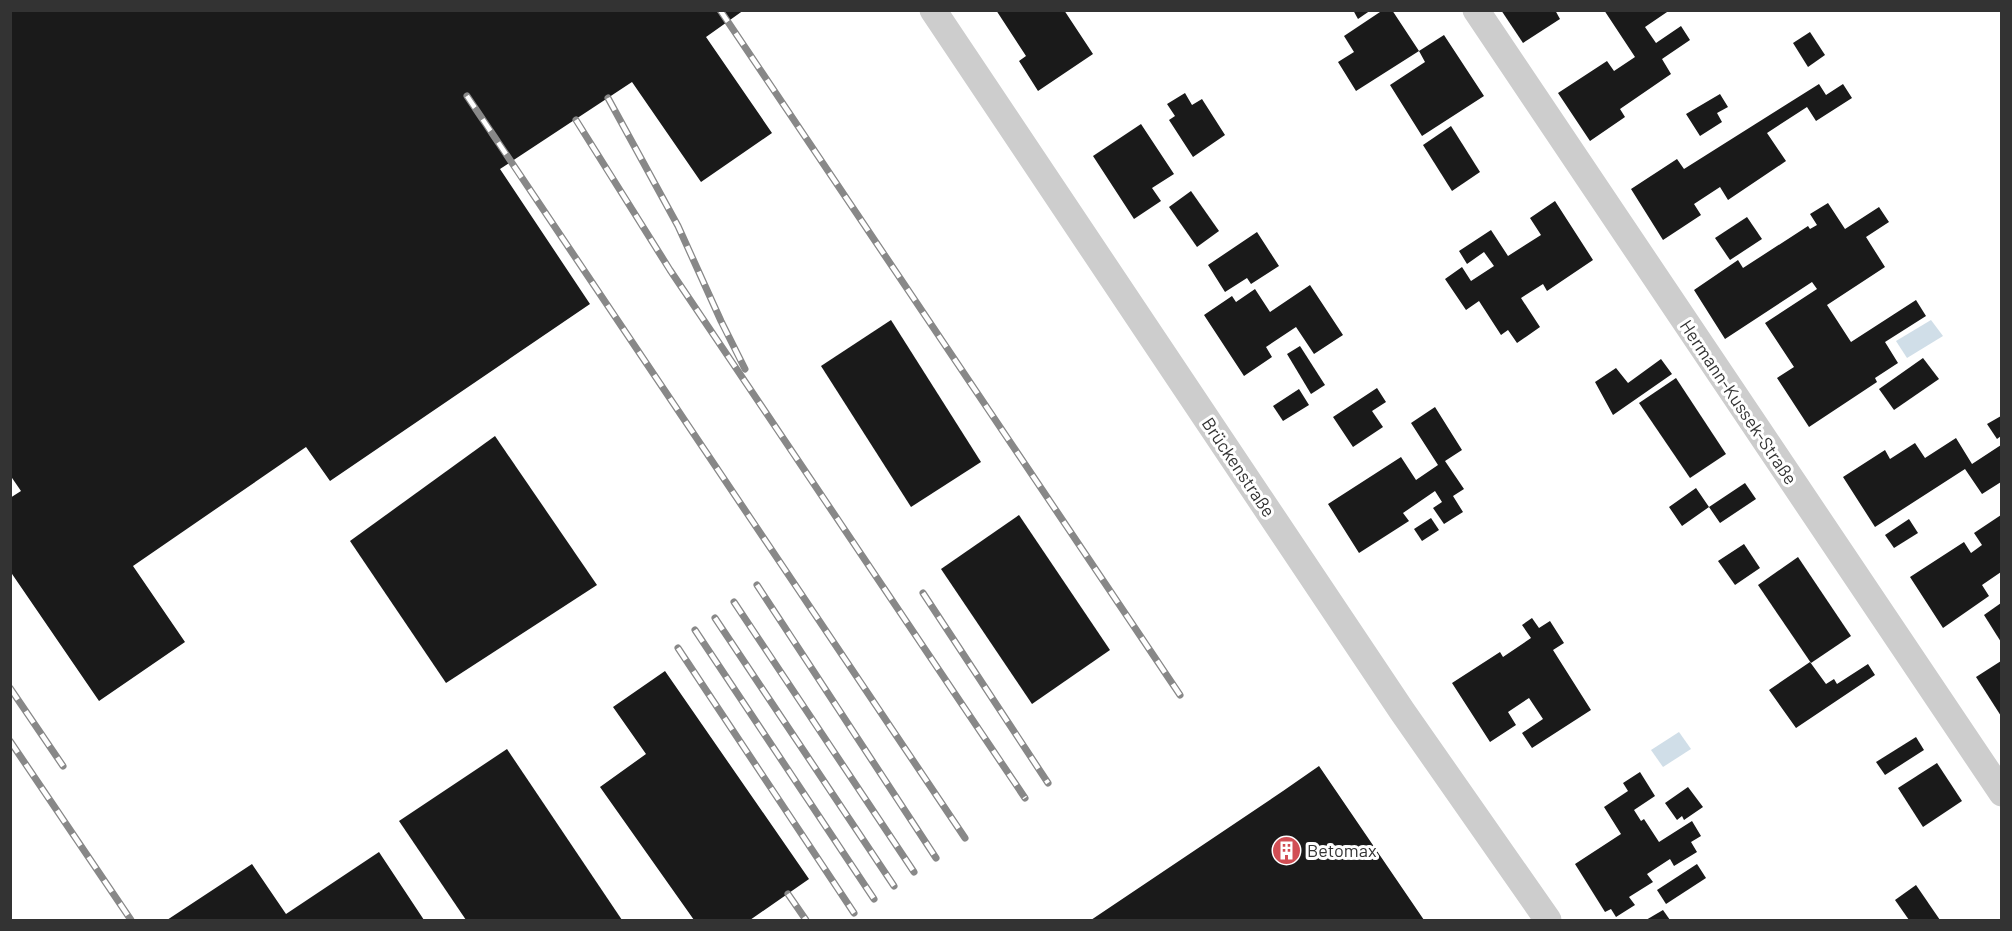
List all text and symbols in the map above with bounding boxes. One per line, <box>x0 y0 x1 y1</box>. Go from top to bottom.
street label: Hermann-Kussek-Straße <box>1676 316 1802 488</box>
street label: Brückenstraße <box>1198 413 1280 521</box>
building icon: Betomax <box>1270 834 1302 866</box>
place label: Betomax <box>1307 839 1377 861</box>

